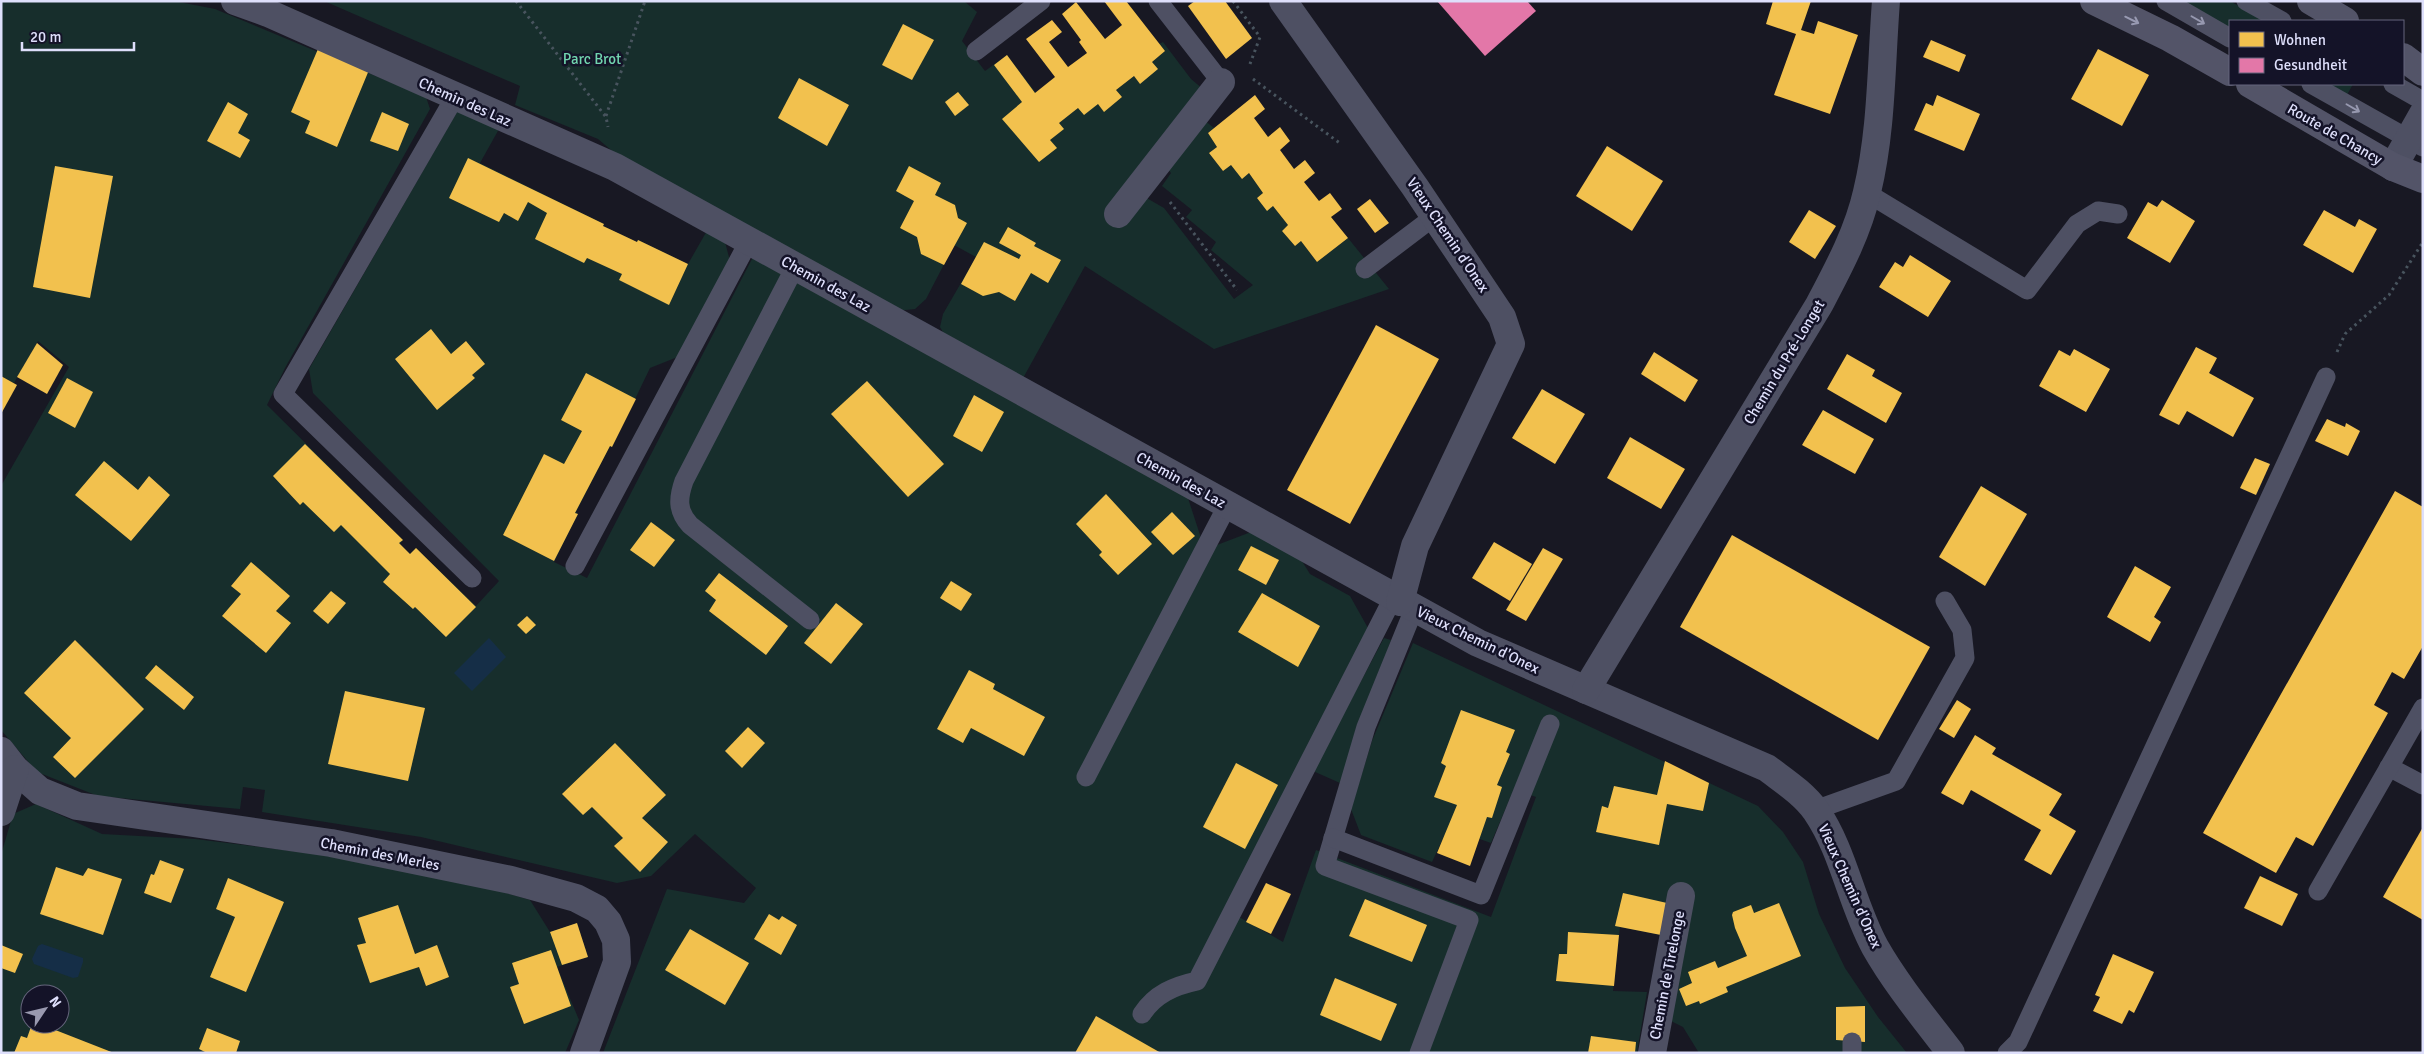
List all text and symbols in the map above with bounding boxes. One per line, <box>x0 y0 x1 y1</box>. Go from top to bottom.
one-way arrow <box>2124 15 2139 25</box>
one-way arrow <box>2190 15 2205 25</box>
scale bar <box>22 20 135 52</box>
legend <box>2229 20 2404 85</box>
text: 20 m <box>30 28 61 46</box>
text: Wohnen <box>2274 31 2326 49</box>
park label: Parc Brot <box>563 50 621 68</box>
text: Gesundheit <box>2274 56 2347 74</box>
street label: Chemin des Laz <box>416 74 514 131</box>
street label: Route de Chancy <box>2284 100 2386 168</box>
one-way arrow <box>2346 103 2361 113</box>
street label: Vieux Chemin d'Onex <box>1403 174 1493 296</box>
street label: Chemin des Laz <box>778 252 874 316</box>
street label: Chemin du Pré-Longet <box>1740 296 1828 428</box>
street label: Chemin des Laz <box>1133 448 1229 512</box>
street label: Vieux Chemin d'Onex <box>1414 602 1542 678</box>
street label: Vieux Chemin d'Onex <box>1814 821 1886 951</box>
street label: Chemin des Merles <box>319 834 442 874</box>
street label: Chemin de Tirelonge <box>1646 909 1688 1041</box>
north arrow <box>20 984 70 1034</box>
text: N <box>45 993 65 1011</box>

